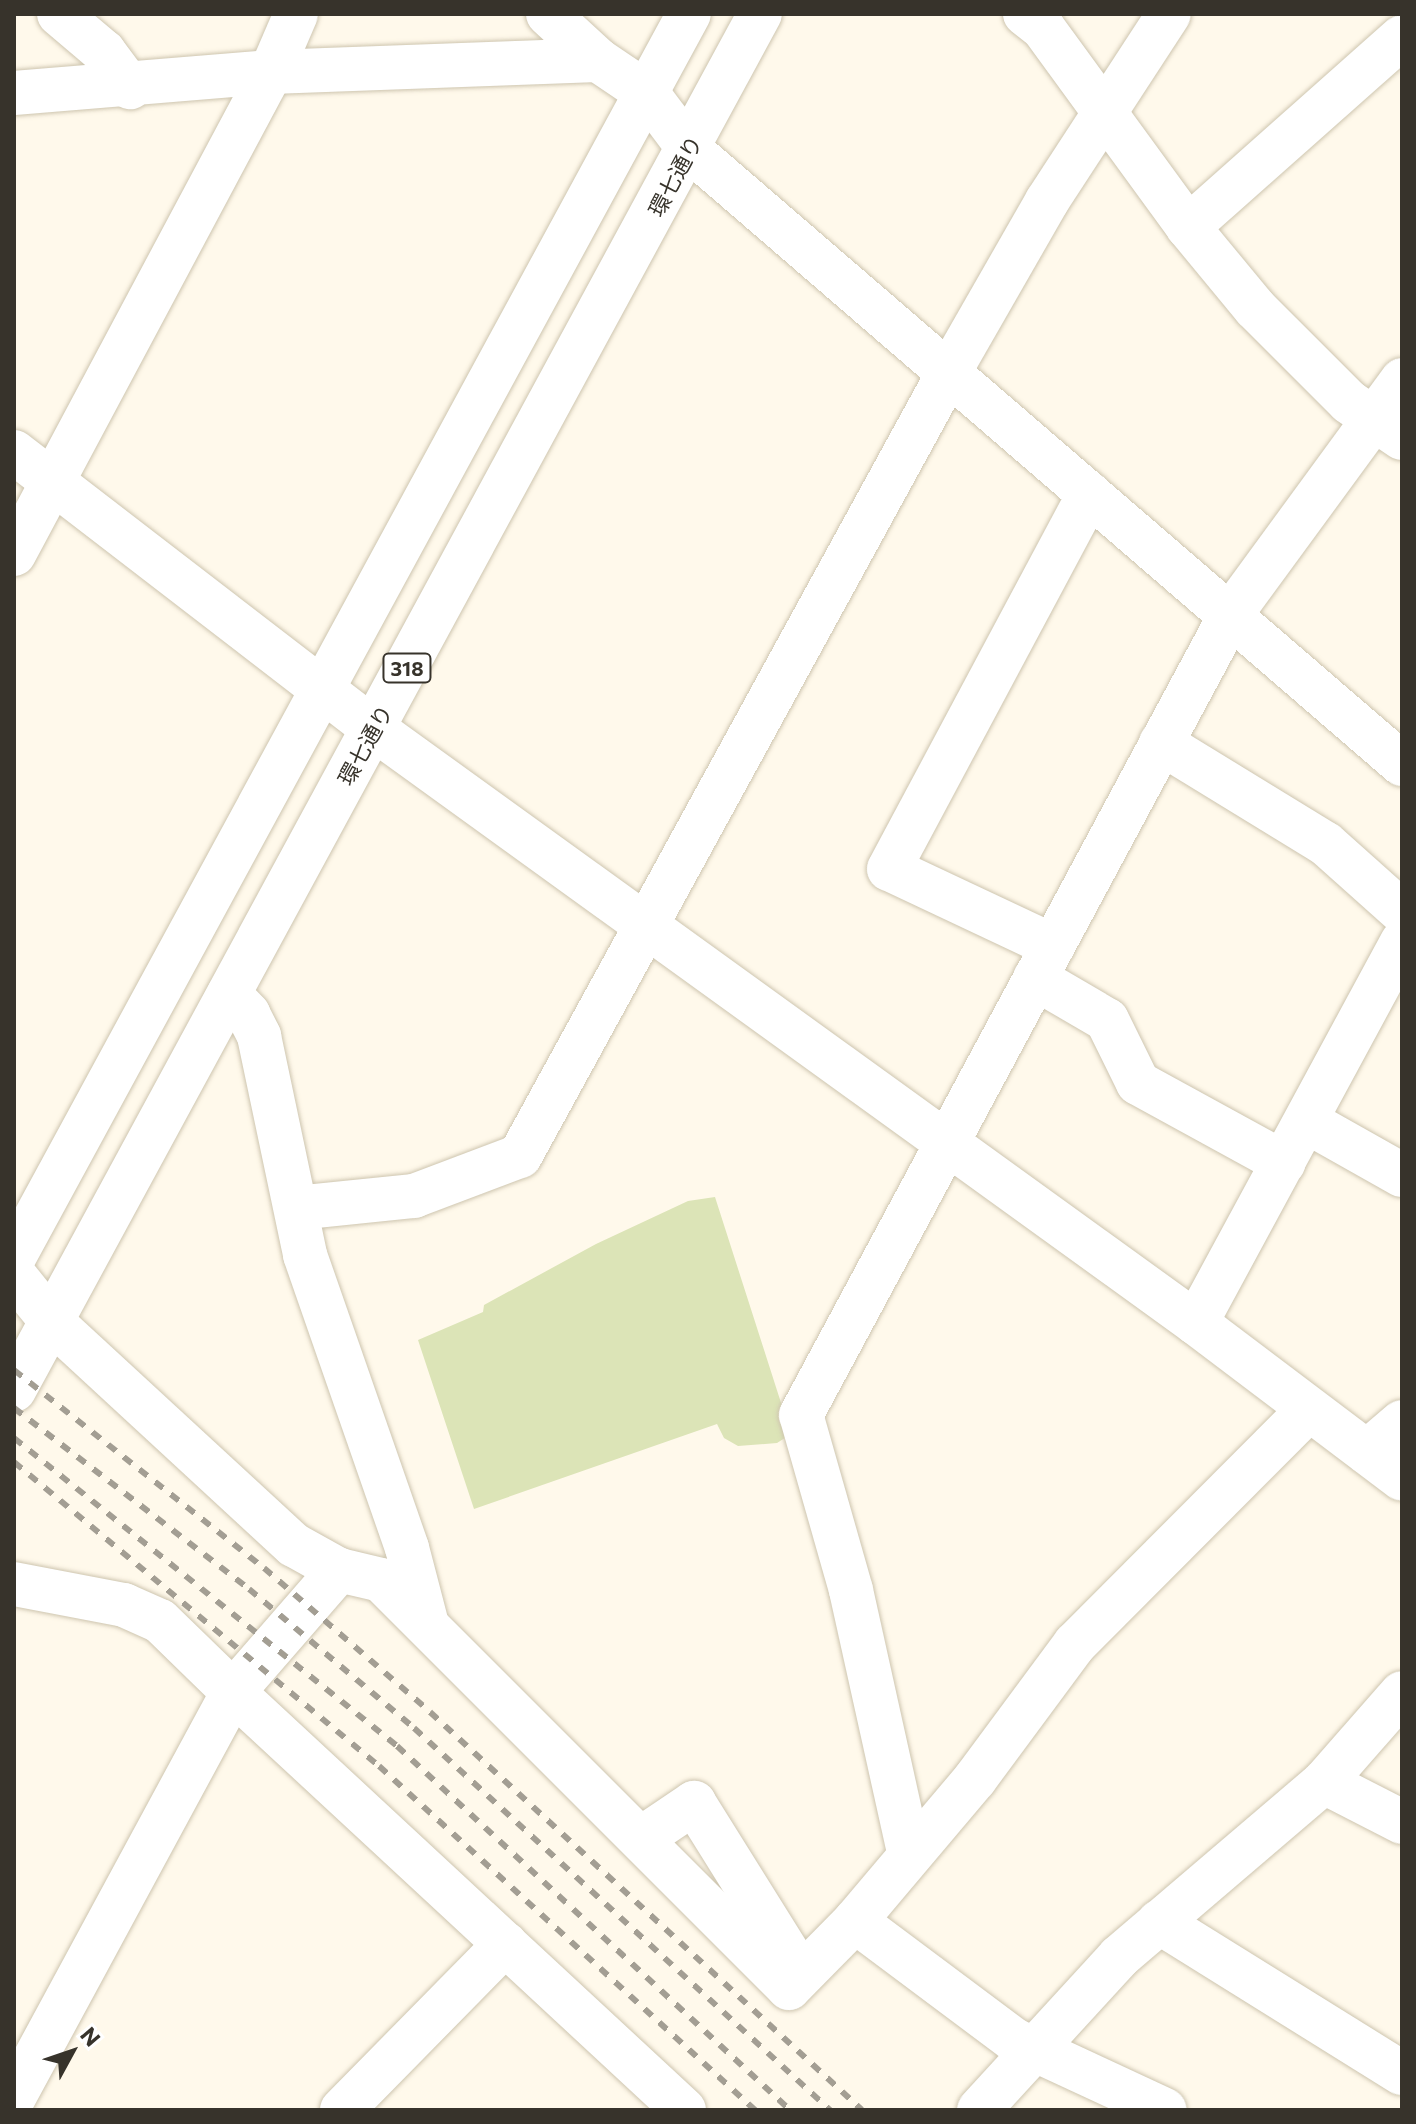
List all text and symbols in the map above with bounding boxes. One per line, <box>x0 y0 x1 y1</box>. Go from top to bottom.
street label: 環七通り <box>643 131 707 221</box>
road number: 318 <box>381 652 433 684</box>
street label: 環七通り <box>332 700 398 790</box>
north arrow <box>32 2012 112 2092</box>
text: N <box>75 2021 106 2051</box>

